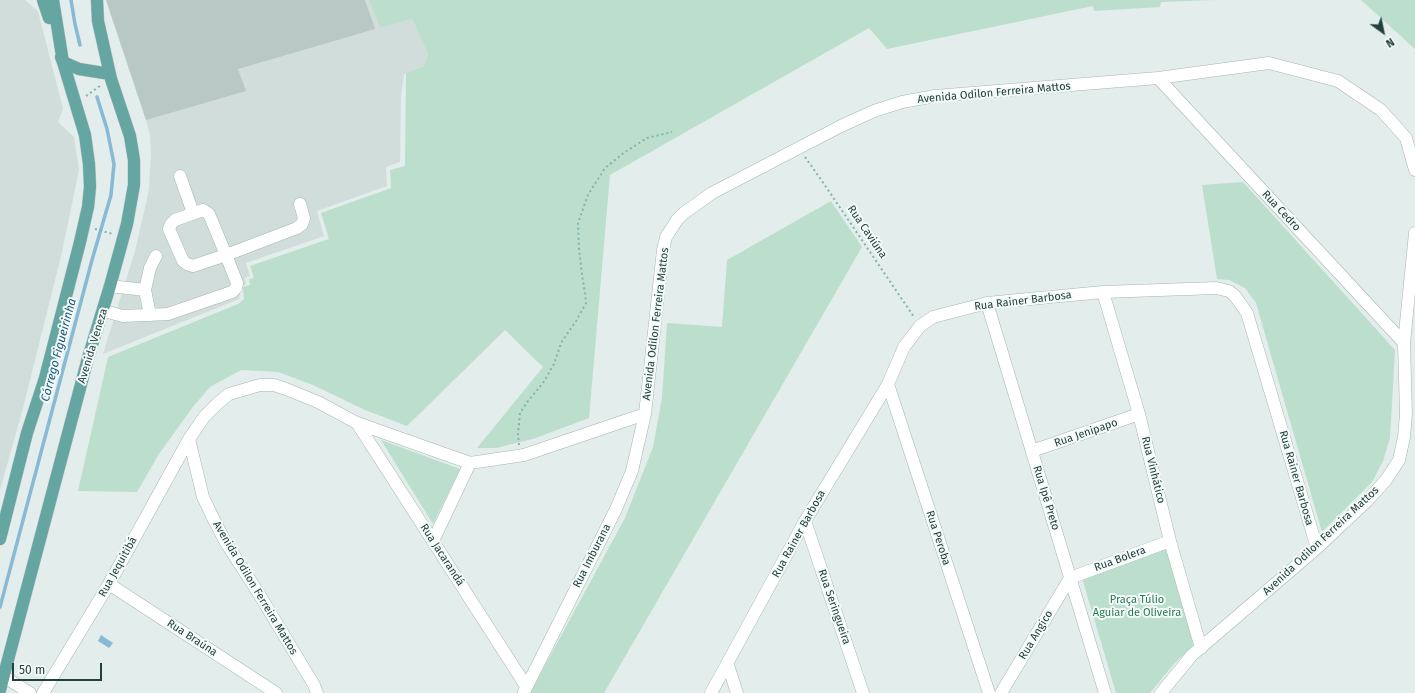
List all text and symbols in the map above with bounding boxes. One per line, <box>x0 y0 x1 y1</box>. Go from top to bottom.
north arrow <box>1363 12 1403 52</box>
text: N <box>1383 35 1396 50</box>
street label: Avenida Odilon Ferreira Mattos <box>917 80 1071 106</box>
street label: Rua Cedro <box>1259 188 1303 234</box>
street label: Rua Caviúna <box>844 203 890 261</box>
street label: Avenida Odilon Ferreira Mattos <box>640 247 672 401</box>
street label: Rua Rainer Barbosa <box>974 288 1072 314</box>
water label: Córrego Figueirinha <box>38 297 80 403</box>
street label: Avenida Veneza <box>75 307 111 385</box>
street label: Rua Jenipapo <box>1053 416 1119 450</box>
street label: Rua Rainer Barbosa <box>1276 429 1316 527</box>
street label: Rua Vinhático <box>1138 435 1168 505</box>
street label: Rua Ipê Preto <box>1030 464 1062 532</box>
street label: Avenida Odilon Ferreira Mattos <box>1260 484 1382 598</box>
street label: Rua Rainer Barbosa <box>769 488 829 580</box>
street label: Rua Peroba <box>923 509 953 567</box>
street label: Avenida Odilon Ferreira Mattos <box>210 519 300 657</box>
street label: Rua Jacarandá <box>417 522 467 588</box>
street label: Rua Imburana <box>570 522 614 590</box>
street label: Rua Jequitibá <box>96 535 140 599</box>
street label: Rua Bolera <box>1092 544 1148 574</box>
street label: Rua Seringueira <box>815 568 853 646</box>
park label: Praça Túlio Aguiar de Oliveira <box>1093 593 1181 619</box>
street label: Rua Angico <box>1016 608 1056 662</box>
street label: Rua Braúna <box>164 617 220 659</box>
scale bar <box>14 655 104 681</box>
text: 50 m <box>19 663 45 677</box>

